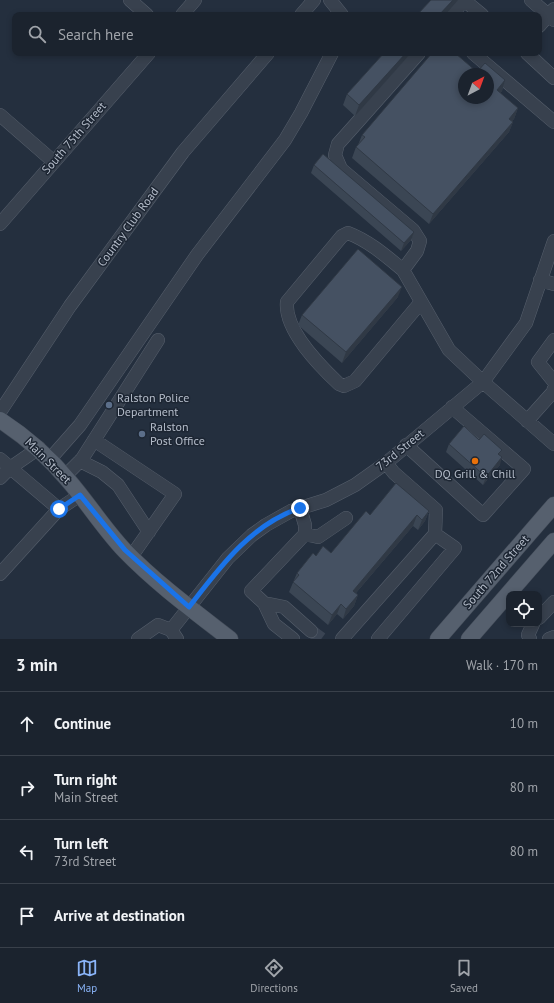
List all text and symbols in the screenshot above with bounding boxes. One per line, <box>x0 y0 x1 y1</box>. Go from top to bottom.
search box <box>12 12 542 56</box>
icon: search <box>26 23 48 45</box>
text: Search here <box>58 25 134 44</box>
north arrow <box>458 68 494 104</box>
street label: South 75th Street <box>38 99 109 177</box>
street label: Country Club Road <box>94 184 161 269</box>
place label: Ralston Police Department <box>117 390 189 419</box>
marker: Ralston Police Department <box>104 400 114 410</box>
place label: Ralston Post Office <box>150 419 205 448</box>
street label: 73rd Street <box>373 426 427 474</box>
marker: Ralston Post Office <box>137 429 147 439</box>
street label: Main Street <box>22 434 75 487</box>
marker: DQ Grill & Chill <box>470 456 480 466</box>
place label: DQ Grill & Chill <box>435 466 516 481</box>
route end <box>291 499 309 517</box>
route start <box>50 500 68 518</box>
street label: South 72nd Street <box>459 532 532 612</box>
map controls <box>506 591 542 627</box>
button: locate <box>506 591 542 627</box>
text: 3 min <box>16 654 57 676</box>
text: Walk · 170 m <box>466 657 538 674</box>
icon: ahead <box>16 713 38 735</box>
text: Continue <box>54 714 111 733</box>
text: 10 m <box>510 715 538 732</box>
text: Turn right <box>54 770 117 789</box>
icon: right <box>16 777 38 799</box>
text: 80 m <box>510 779 538 796</box>
text: Main Street <box>54 789 118 806</box>
text: Turn left <box>54 834 108 853</box>
icon: left <box>16 841 38 863</box>
text: 80 m <box>510 843 538 860</box>
text: 73rd Street <box>54 853 116 870</box>
icon: arrive <box>16 905 38 927</box>
text: Arrive at destination <box>54 906 185 925</box>
tab: Map <box>76 957 98 995</box>
tab: Directions <box>250 957 298 995</box>
tab: Saved <box>450 957 478 995</box>

